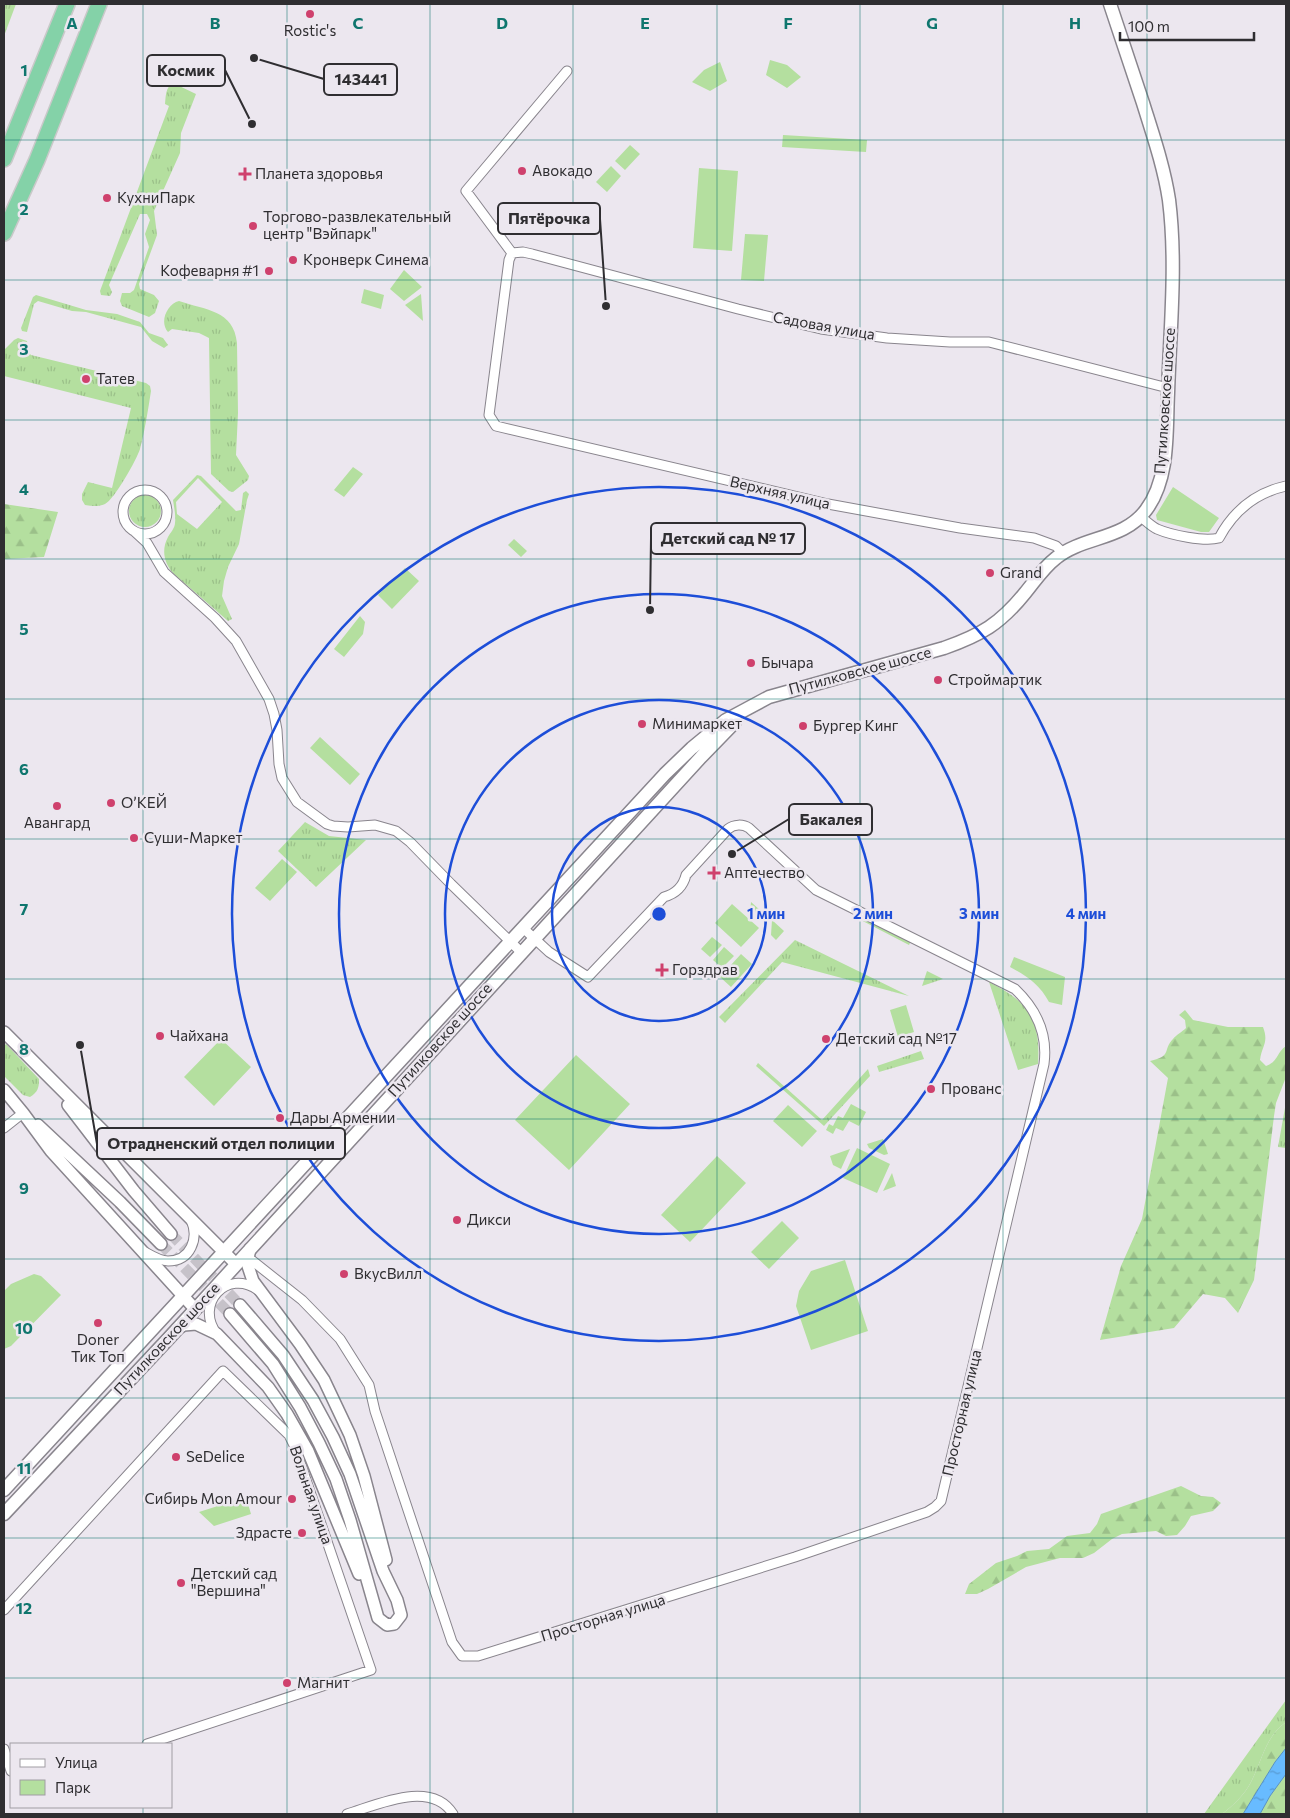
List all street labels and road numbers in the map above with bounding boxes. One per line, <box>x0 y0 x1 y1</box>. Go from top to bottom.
street label: Садовая улица <box>772 307 877 343</box>
street label: Путилковское шоссе <box>1150 327 1178 475</box>
street label: Верхняя улица <box>728 472 832 512</box>
street label: Путилковское шоссе <box>786 642 933 698</box>
street label: Путилковское шоссе <box>383 979 495 1100</box>
street label: Путилковское шоссе <box>110 1278 223 1398</box>
street label: Просторная улица <box>938 1348 984 1478</box>
street label: Вольная улица <box>287 1443 337 1546</box>
street label: Просторная улица <box>538 1590 667 1645</box>

